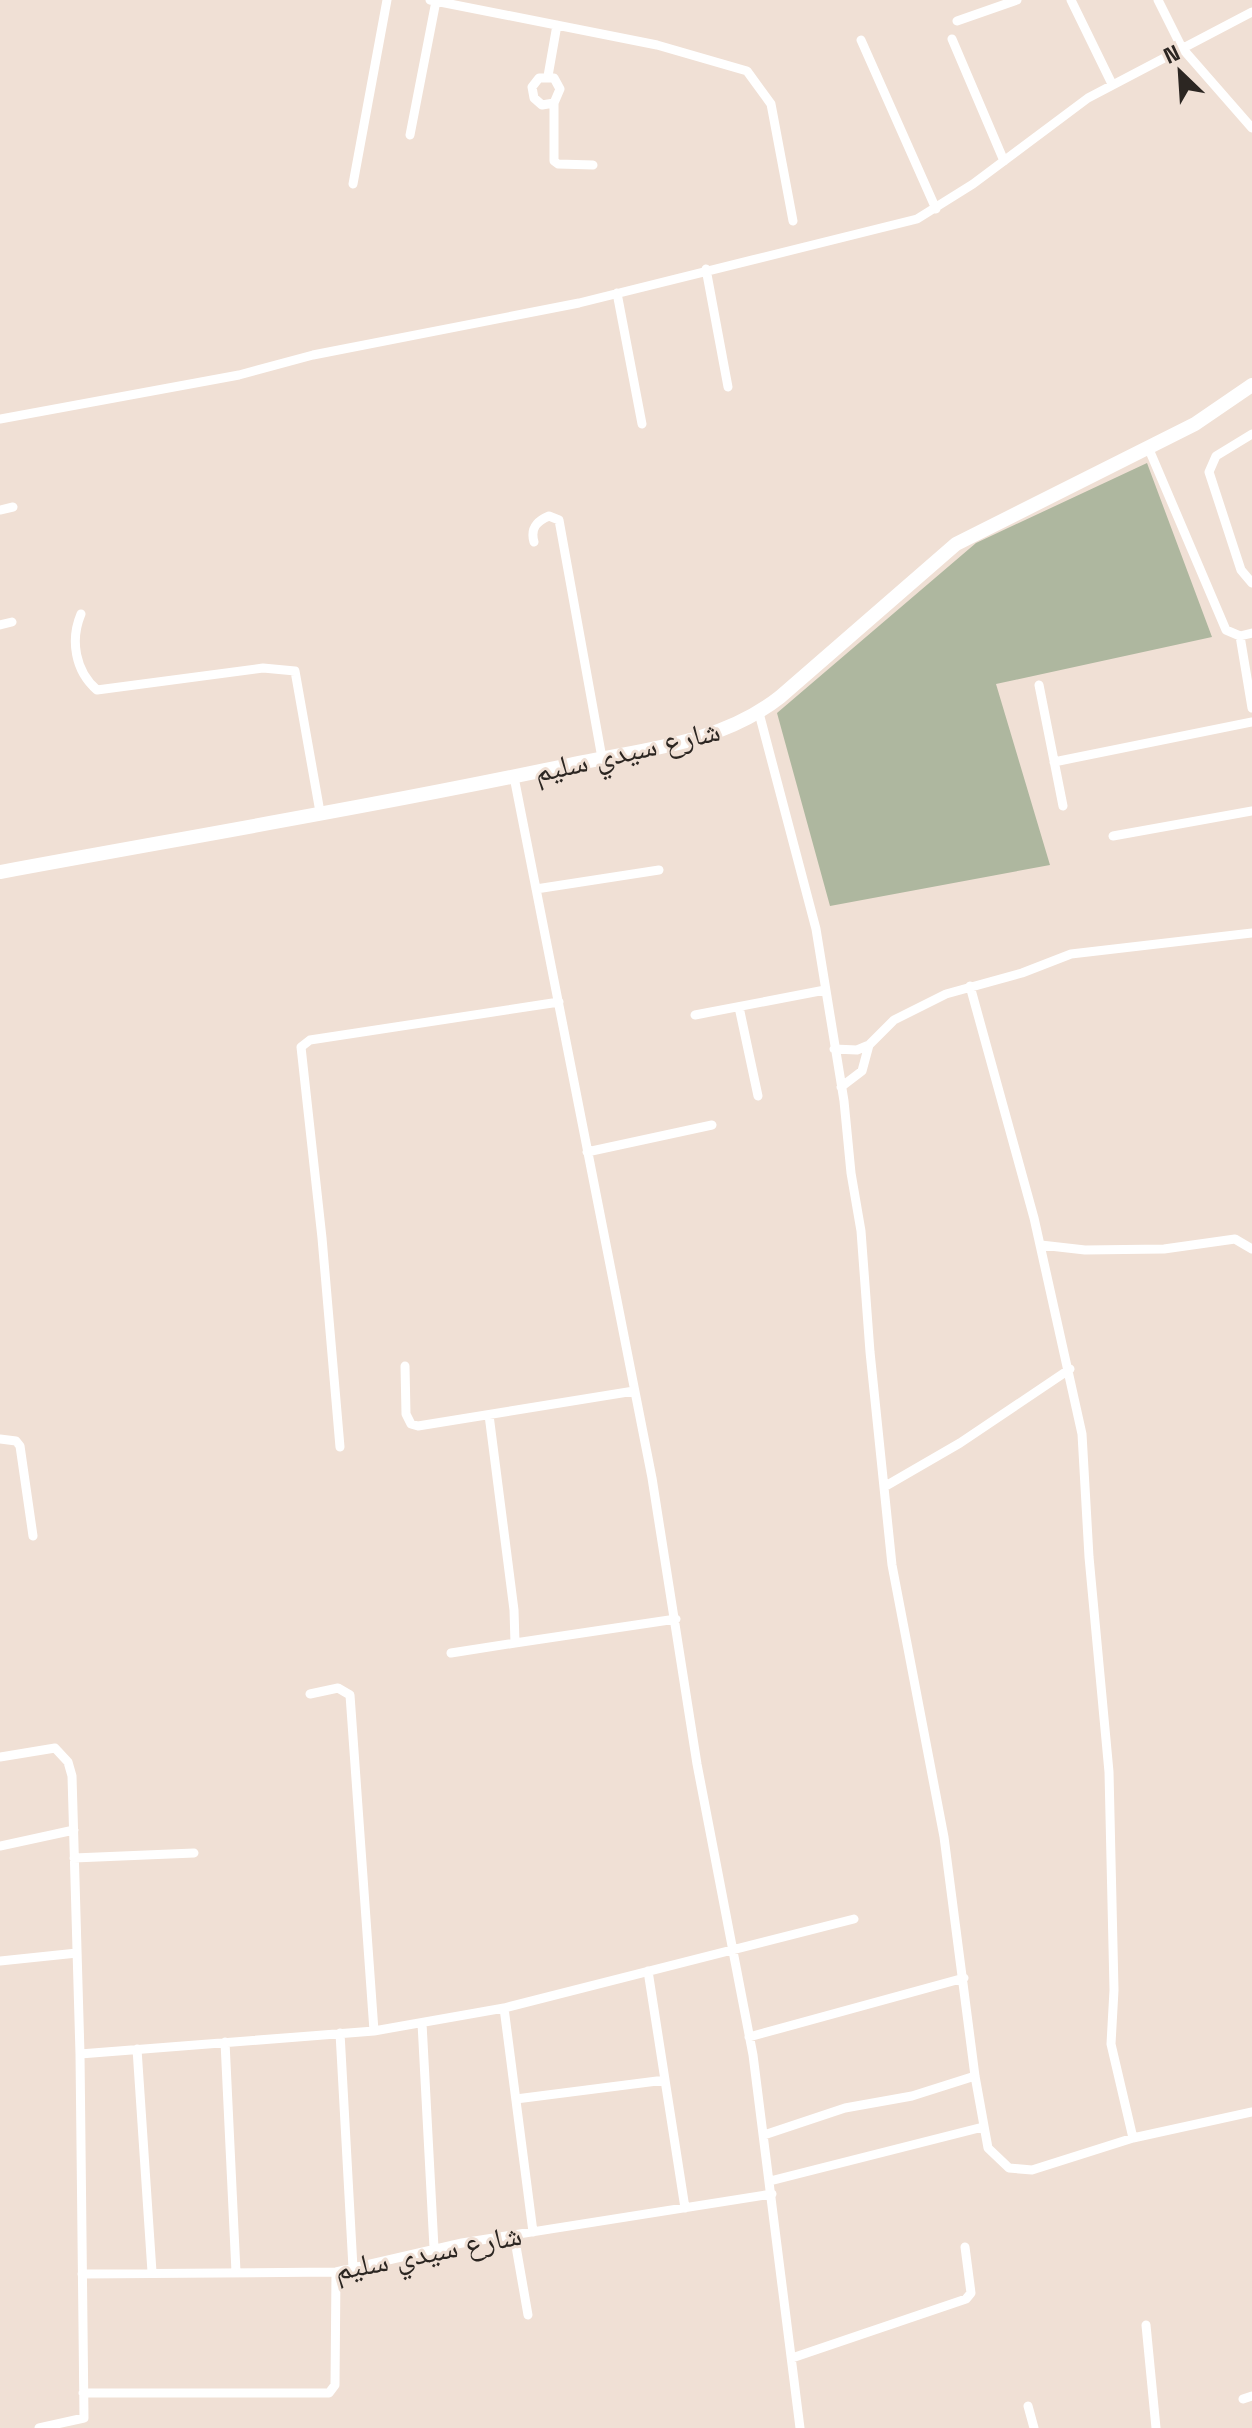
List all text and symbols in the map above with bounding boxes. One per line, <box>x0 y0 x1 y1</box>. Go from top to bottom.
north arrow <box>1140 32 1220 112</box>
text: N <box>1159 38 1184 70</box>
street label: شارع سيدي سليم <box>530 711 725 796</box>
street label: شارع سيدي سليم <box>331 2215 526 2294</box>

